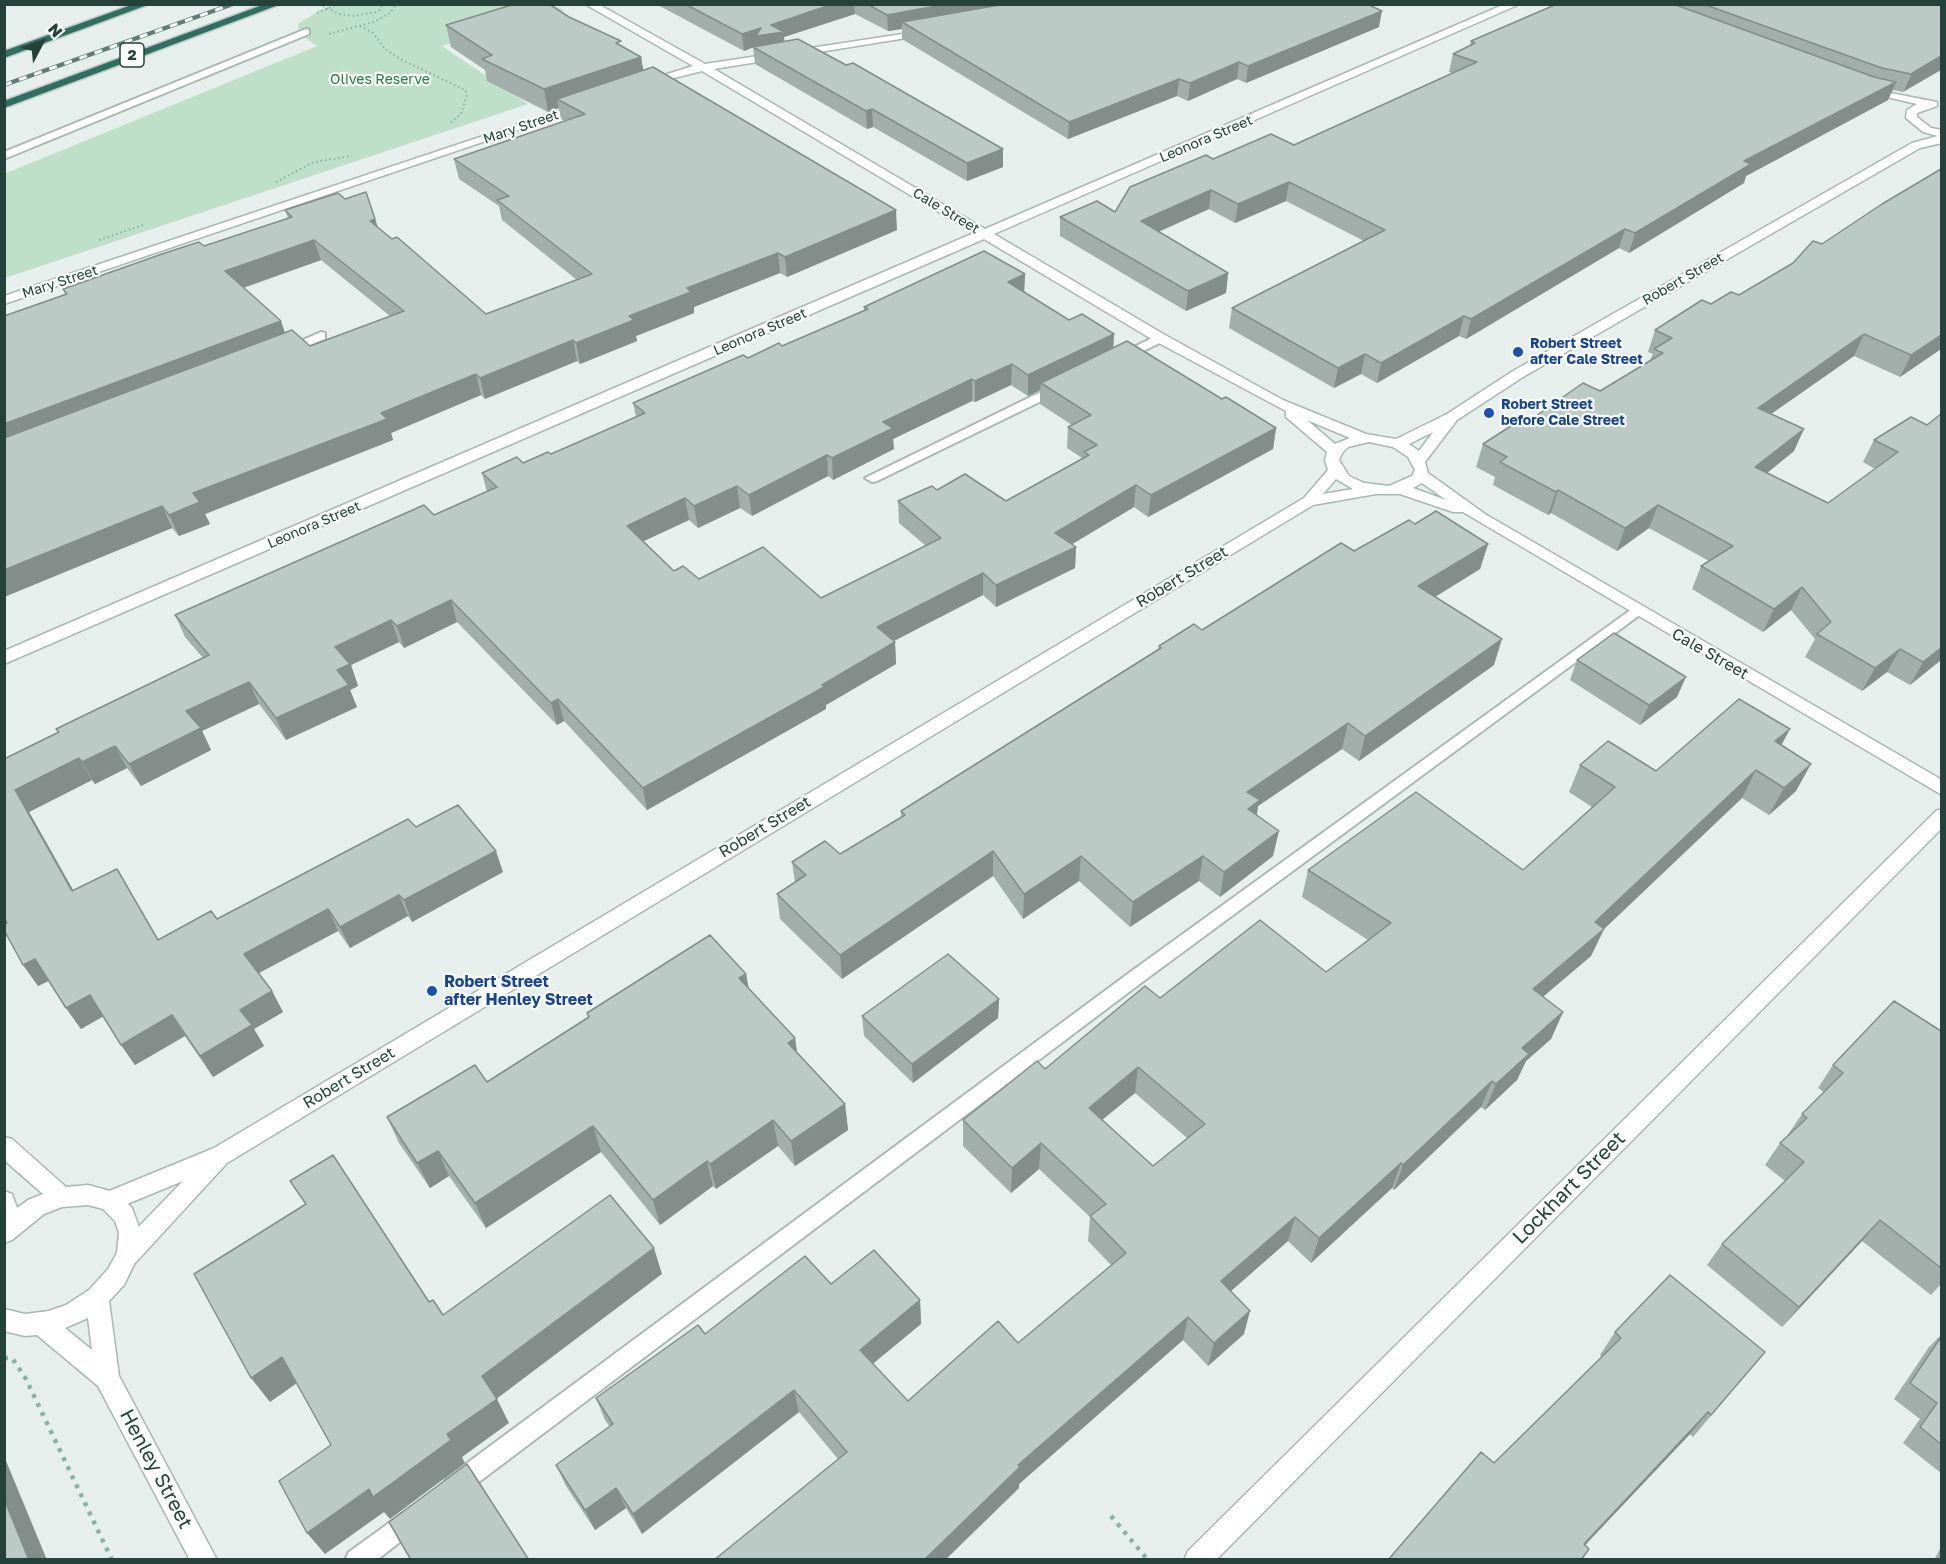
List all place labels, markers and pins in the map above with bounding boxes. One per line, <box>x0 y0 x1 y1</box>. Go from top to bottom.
place label: Robert Street after Cale Street <box>1530 336 1643 368</box>
marker: Robert Street after Cale Street <box>1511 345 1525 359</box>
place label: Robert Street before Cale Street <box>1501 397 1625 430</box>
marker: Robert Street before Cale Street <box>1482 406 1496 420</box>
place label: Robert Street after Henley Street <box>444 972 593 1010</box>
marker: Robert Street after Henley Street <box>425 984 439 998</box>

